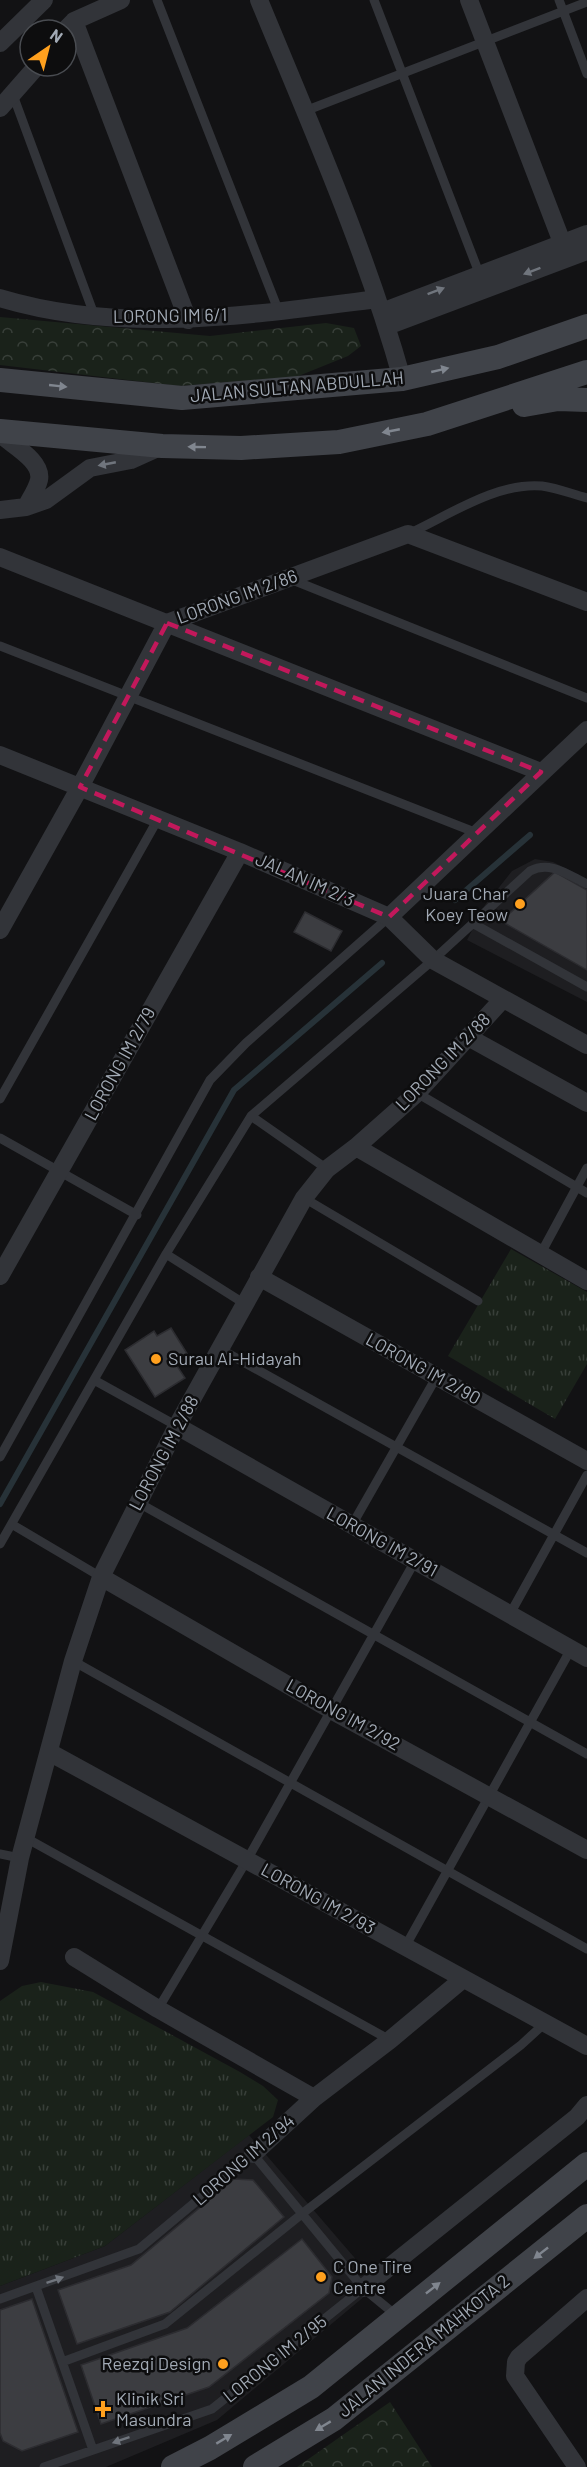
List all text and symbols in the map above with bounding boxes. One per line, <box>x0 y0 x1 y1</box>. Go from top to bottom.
north arrow <box>18 18 78 78</box>
text: N <box>47 24 67 46</box>
one-way arrow <box>523 267 541 277</box>
one-way arrow <box>428 286 446 296</box>
street label: LORONG IM 6/1 <box>113 303 227 327</box>
one-way arrow <box>431 365 449 375</box>
street label: JALAN SULTAN ABDULLAH <box>189 366 405 406</box>
one-way arrow <box>49 381 68 391</box>
one-way arrow <box>381 427 400 436</box>
one-way arrow <box>187 442 206 452</box>
one-way arrow <box>97 460 116 469</box>
street label: LORONG IM 2/86 <box>173 564 300 628</box>
street label: JALAN IM 2/3 <box>252 847 358 911</box>
place label: Juara Char Koey Teow <box>423 882 508 925</box>
marker: Juara Char Koey Teow <box>513 897 527 911</box>
street label: LORONG IM 2/79 <box>79 1003 159 1124</box>
street label: LORONG IM 2/88 <box>390 1008 494 1115</box>
street label: LORONG IM 2/90 <box>362 1327 485 1409</box>
place label: Surau Al-Hidayah <box>168 1347 302 1369</box>
marker: Surau Al-Hidayah <box>149 1352 163 1366</box>
street label: LORONG IM 2/88 <box>124 1391 203 1514</box>
street label: LORONG IM 2/91 <box>323 1502 442 1581</box>
street label: LORONG IM 2/92 <box>282 1674 405 1755</box>
street label: LORONG IM 2/93 <box>258 1858 379 1939</box>
street label: LORONG IM 2/94 <box>188 2109 299 2209</box>
one-way arrow <box>534 2246 549 2258</box>
place label: C One Tire Centre <box>333 2255 412 2298</box>
street label: JALAN INDERA MAHKOTA 2 <box>333 2269 514 2421</box>
marker: C One Tire Centre <box>314 2270 328 2284</box>
one-way arrow <box>46 2274 64 2284</box>
one-way arrow <box>425 2283 440 2295</box>
street label: LORONG IM 2/95 <box>218 2310 331 2407</box>
place label: Reezqi Design <box>102 2352 211 2374</box>
marker: Reezqi Design <box>216 2357 230 2371</box>
place label: Klinik Sri Masundra <box>116 2387 192 2430</box>
marker: Klinik Sri Masundra <box>94 2400 112 2418</box>
one-way arrow <box>314 2420 331 2431</box>
one-way arrow <box>216 2434 232 2445</box>
one-way arrow <box>112 2436 130 2445</box>

